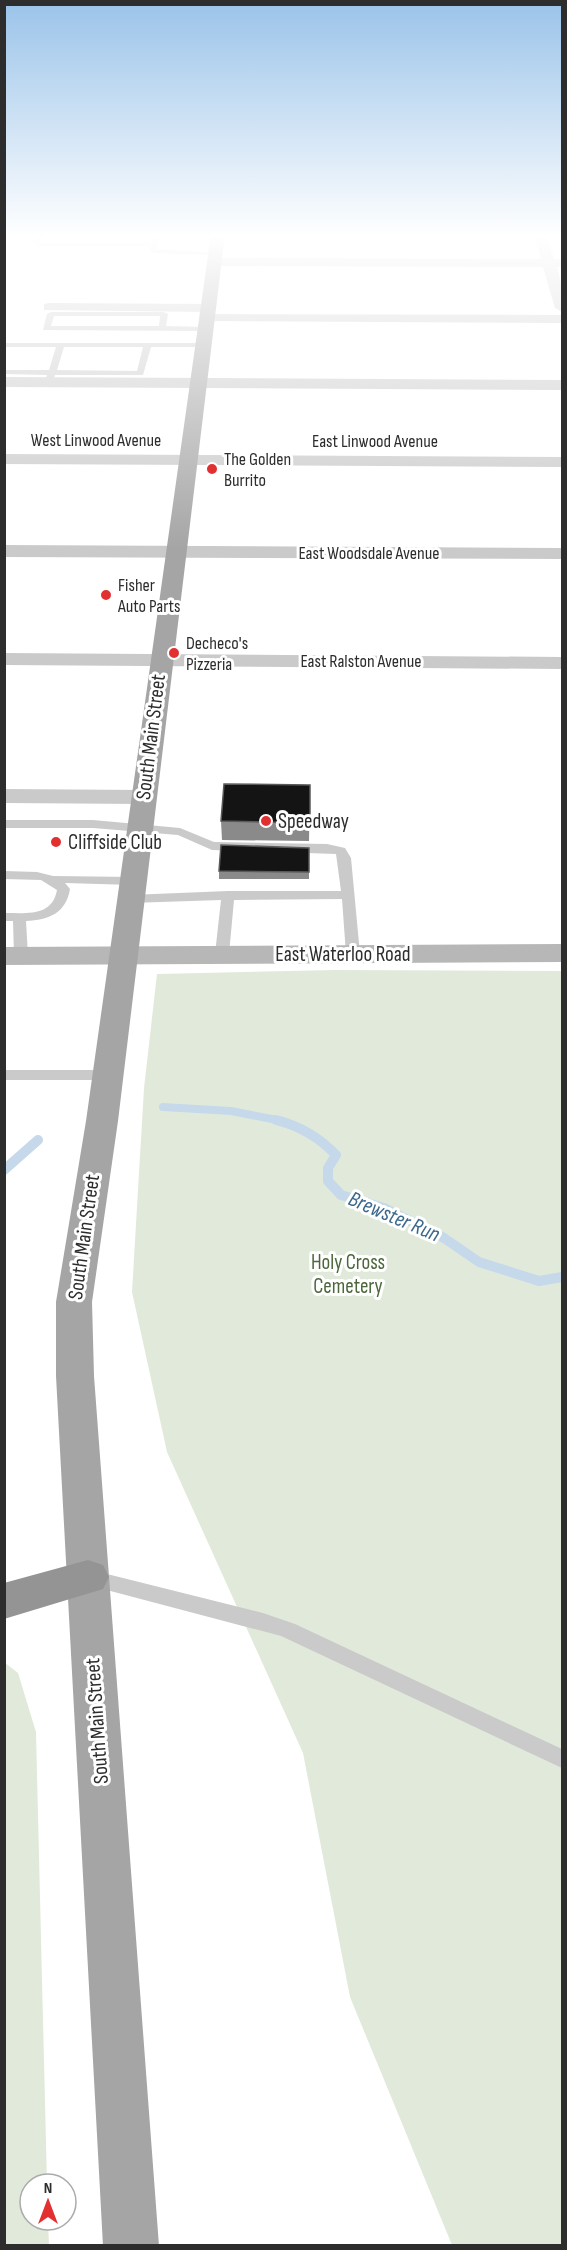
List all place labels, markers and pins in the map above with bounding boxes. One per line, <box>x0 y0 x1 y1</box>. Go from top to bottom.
place label: The Golden Burrito <box>224 449 291 491</box>
marker: The Golden Burrito <box>205 462 219 476</box>
place label: Fisher Auto Parts <box>117 575 180 617</box>
marker: Fisher Auto Parts <box>99 588 113 602</box>
place label: Decheco's Pizzeria <box>186 633 248 675</box>
marker: Decheco's Pizzeria <box>167 646 181 660</box>
place label: Speedway <box>278 809 349 834</box>
marker: Speedway <box>259 814 273 828</box>
place label: Cliffside Club <box>68 830 162 855</box>
marker: Cliffside Club <box>49 835 63 849</box>

